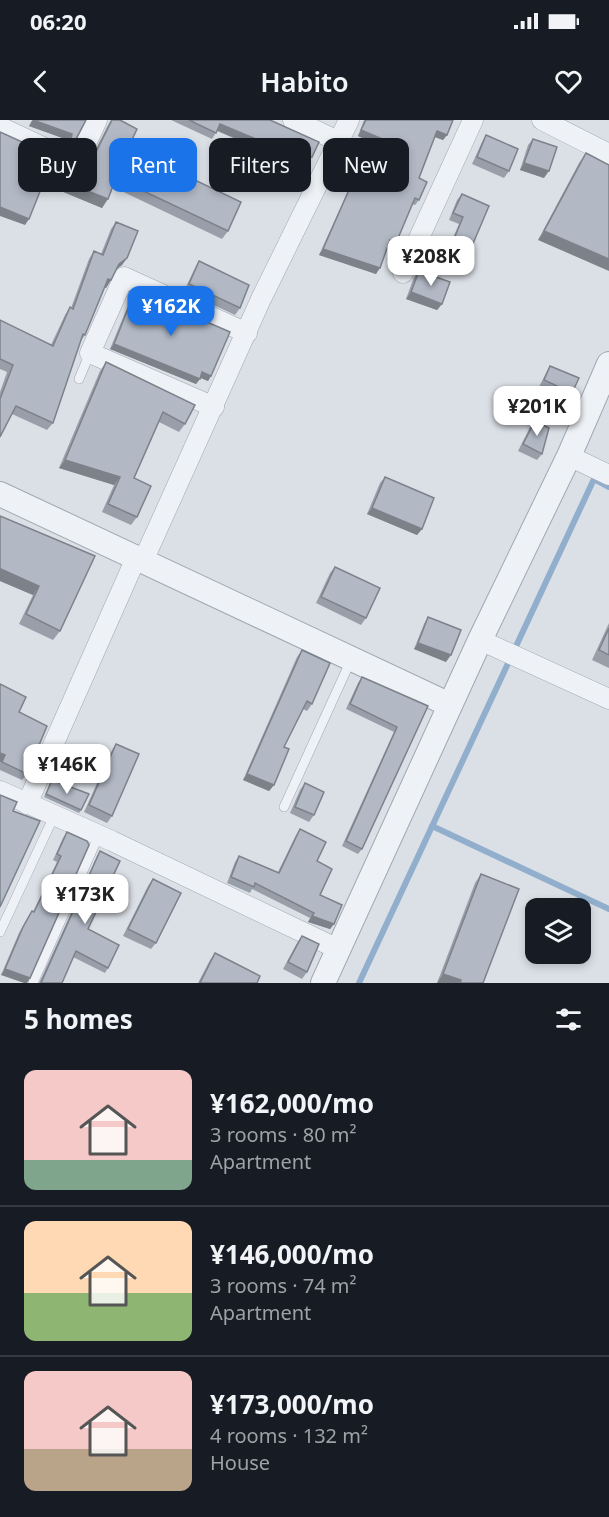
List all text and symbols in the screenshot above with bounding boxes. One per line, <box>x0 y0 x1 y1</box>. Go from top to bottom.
text: 06:20 <box>30 6 87 36</box>
text: Habito <box>260 63 349 100</box>
icon: back <box>24 65 57 98</box>
icon: heart <box>552 65 585 98</box>
chip: Buy <box>18 138 97 192</box>
chip: Rent <box>109 138 197 192</box>
chip: Filters <box>209 138 311 192</box>
chip: New <box>323 138 409 192</box>
pin: ¥208K <box>389 236 473 287</box>
text: ¥208K <box>401 242 461 269</box>
pin: ¥162K <box>129 286 213 337</box>
text: ¥162K <box>141 292 201 319</box>
pin: ¥201K <box>495 386 579 437</box>
text: ¥201K <box>507 392 567 419</box>
pin: ¥146K <box>25 744 109 795</box>
text: ¥146K <box>37 750 97 777</box>
pin: ¥173K <box>43 874 127 925</box>
text: ¥173K <box>55 880 115 907</box>
map controls <box>525 898 591 964</box>
button: layers <box>525 898 591 964</box>
text: 5 homes <box>24 1001 133 1037</box>
icon: filters <box>552 1003 585 1036</box>
text: ¥162,000/mo <box>210 1085 374 1121</box>
icon: home <box>72 1094 144 1166</box>
text: 3 rooms · 80 m² <box>210 1121 357 1148</box>
text: Apartment <box>210 1148 311 1175</box>
text: ¥146,000/mo <box>210 1236 374 1272</box>
icon: home <box>72 1245 144 1317</box>
text: 3 rooms · 74 m² <box>210 1272 357 1299</box>
text: Apartment <box>210 1299 311 1326</box>
text: ¥173,000/mo <box>210 1386 374 1422</box>
icon: home <box>72 1395 144 1467</box>
text: 4 rooms · 132 m² <box>210 1422 368 1449</box>
text: House <box>210 1449 270 1476</box>

